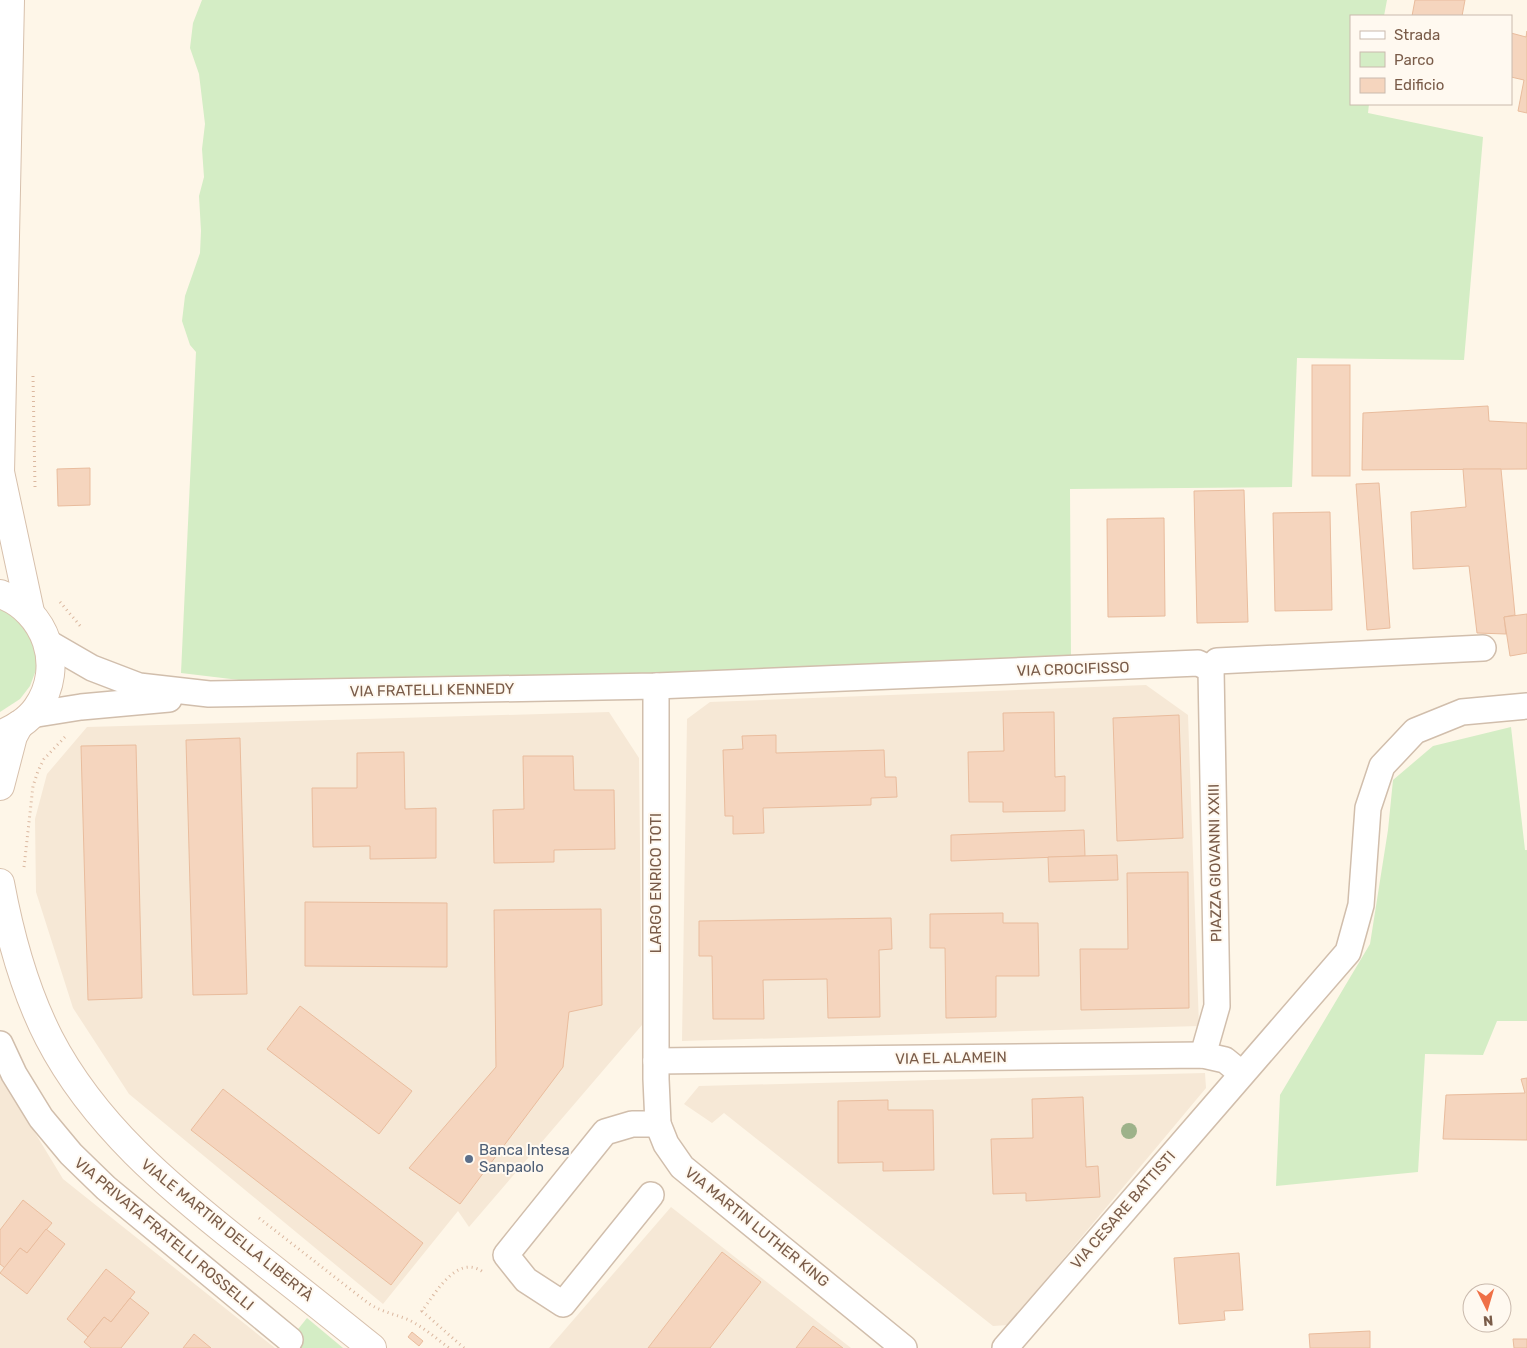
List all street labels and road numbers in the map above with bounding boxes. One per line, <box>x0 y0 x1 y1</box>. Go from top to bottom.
street label: VIA CROCIFISSO <box>1016 658 1130 680</box>
street label: VIA FRATELLI KENNEDY <box>349 680 515 700</box>
street label: PIAZZA GIOVANNI XXIII <box>1205 784 1225 942</box>
street label: LARGO ENRICO TOTI <box>647 813 665 953</box>
street label: VIA EL ALAMEIN <box>895 1048 1007 1068</box>
street label: VIA CESARE BATTISTI <box>1067 1147 1179 1273</box>
street label: VIA PRIVATA FRATELLI ROSSELLI <box>71 1154 257 1314</box>
street label: VIALE MARTIRI DELLA LIBERTÀ <box>137 1155 317 1305</box>
street label: VIA MARTIN LUTHER KING <box>681 1163 833 1291</box>

